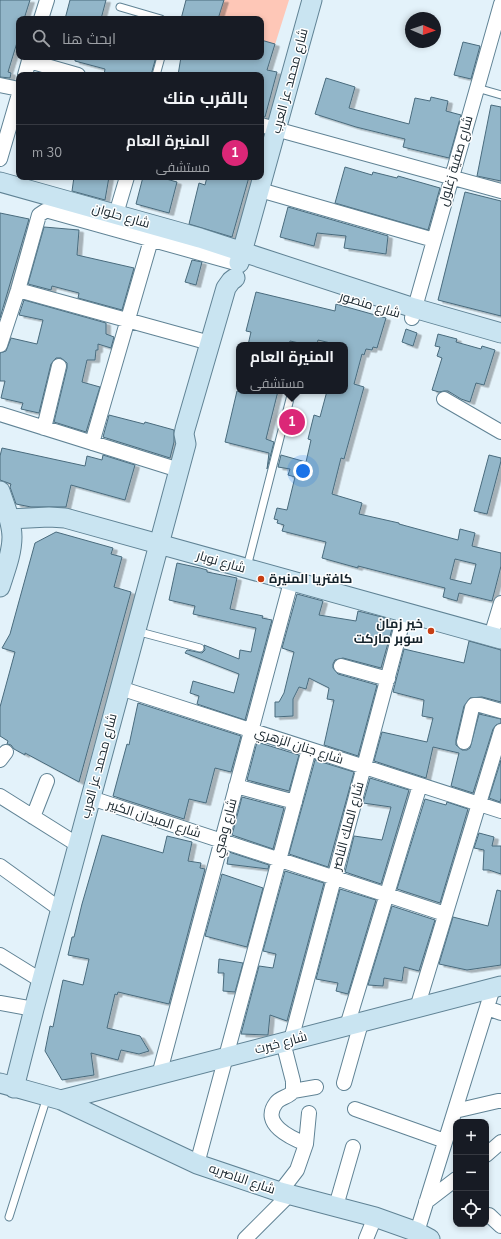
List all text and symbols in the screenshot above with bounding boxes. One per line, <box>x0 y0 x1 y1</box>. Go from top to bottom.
north arrow <box>405 12 441 48</box>
search box <box>16 16 264 60</box>
street label: شارع محمد عز العرب <box>267 26 313 136</box>
icon: search <box>30 27 52 49</box>
text: ابحث هنا <box>62 29 116 49</box>
text: بالقرب منك <box>163 87 248 110</box>
street label: شارع صفية زغلول <box>434 114 478 208</box>
text: المنيرة العام <box>126 131 210 151</box>
text: 30 m <box>32 144 62 162</box>
text: 1 <box>231 144 239 162</box>
text: مستشفى <box>156 159 210 177</box>
street label: شارع حلوان <box>90 199 152 233</box>
street label: شارع منصور <box>336 287 403 323</box>
popup <box>236 342 348 394</box>
text: المنيرة العام <box>250 347 334 367</box>
text: مستشفى <box>250 375 304 393</box>
pin: 1 <box>279 407 305 437</box>
your location <box>293 461 313 481</box>
street label: شارع نوبار <box>193 546 248 578</box>
place label: كافتريا المنيرة <box>269 570 352 588</box>
marker: كافتريا المنيرة <box>256 574 266 584</box>
place label: خير زمان سوبر ماركت <box>354 615 423 648</box>
marker: خير زمان سوبر ماركت <box>426 626 436 636</box>
street label: شارع محمد عز العرب <box>76 711 122 821</box>
street label: شارع جنان الزهري <box>252 723 346 770</box>
street label: شارع الملك الناصر <box>327 780 368 873</box>
street label: شارع الميدان الكبير <box>104 795 203 843</box>
street label: شارع وهبي <box>208 796 242 860</box>
street label: شارع خيرت <box>253 1027 309 1059</box>
map controls <box>453 1119 489 1227</box>
button: + <box>453 1119 489 1155</box>
button: − <box>453 1155 489 1191</box>
street label: شارع الناصريه <box>206 1159 278 1199</box>
button: locate <box>453 1191 489 1227</box>

